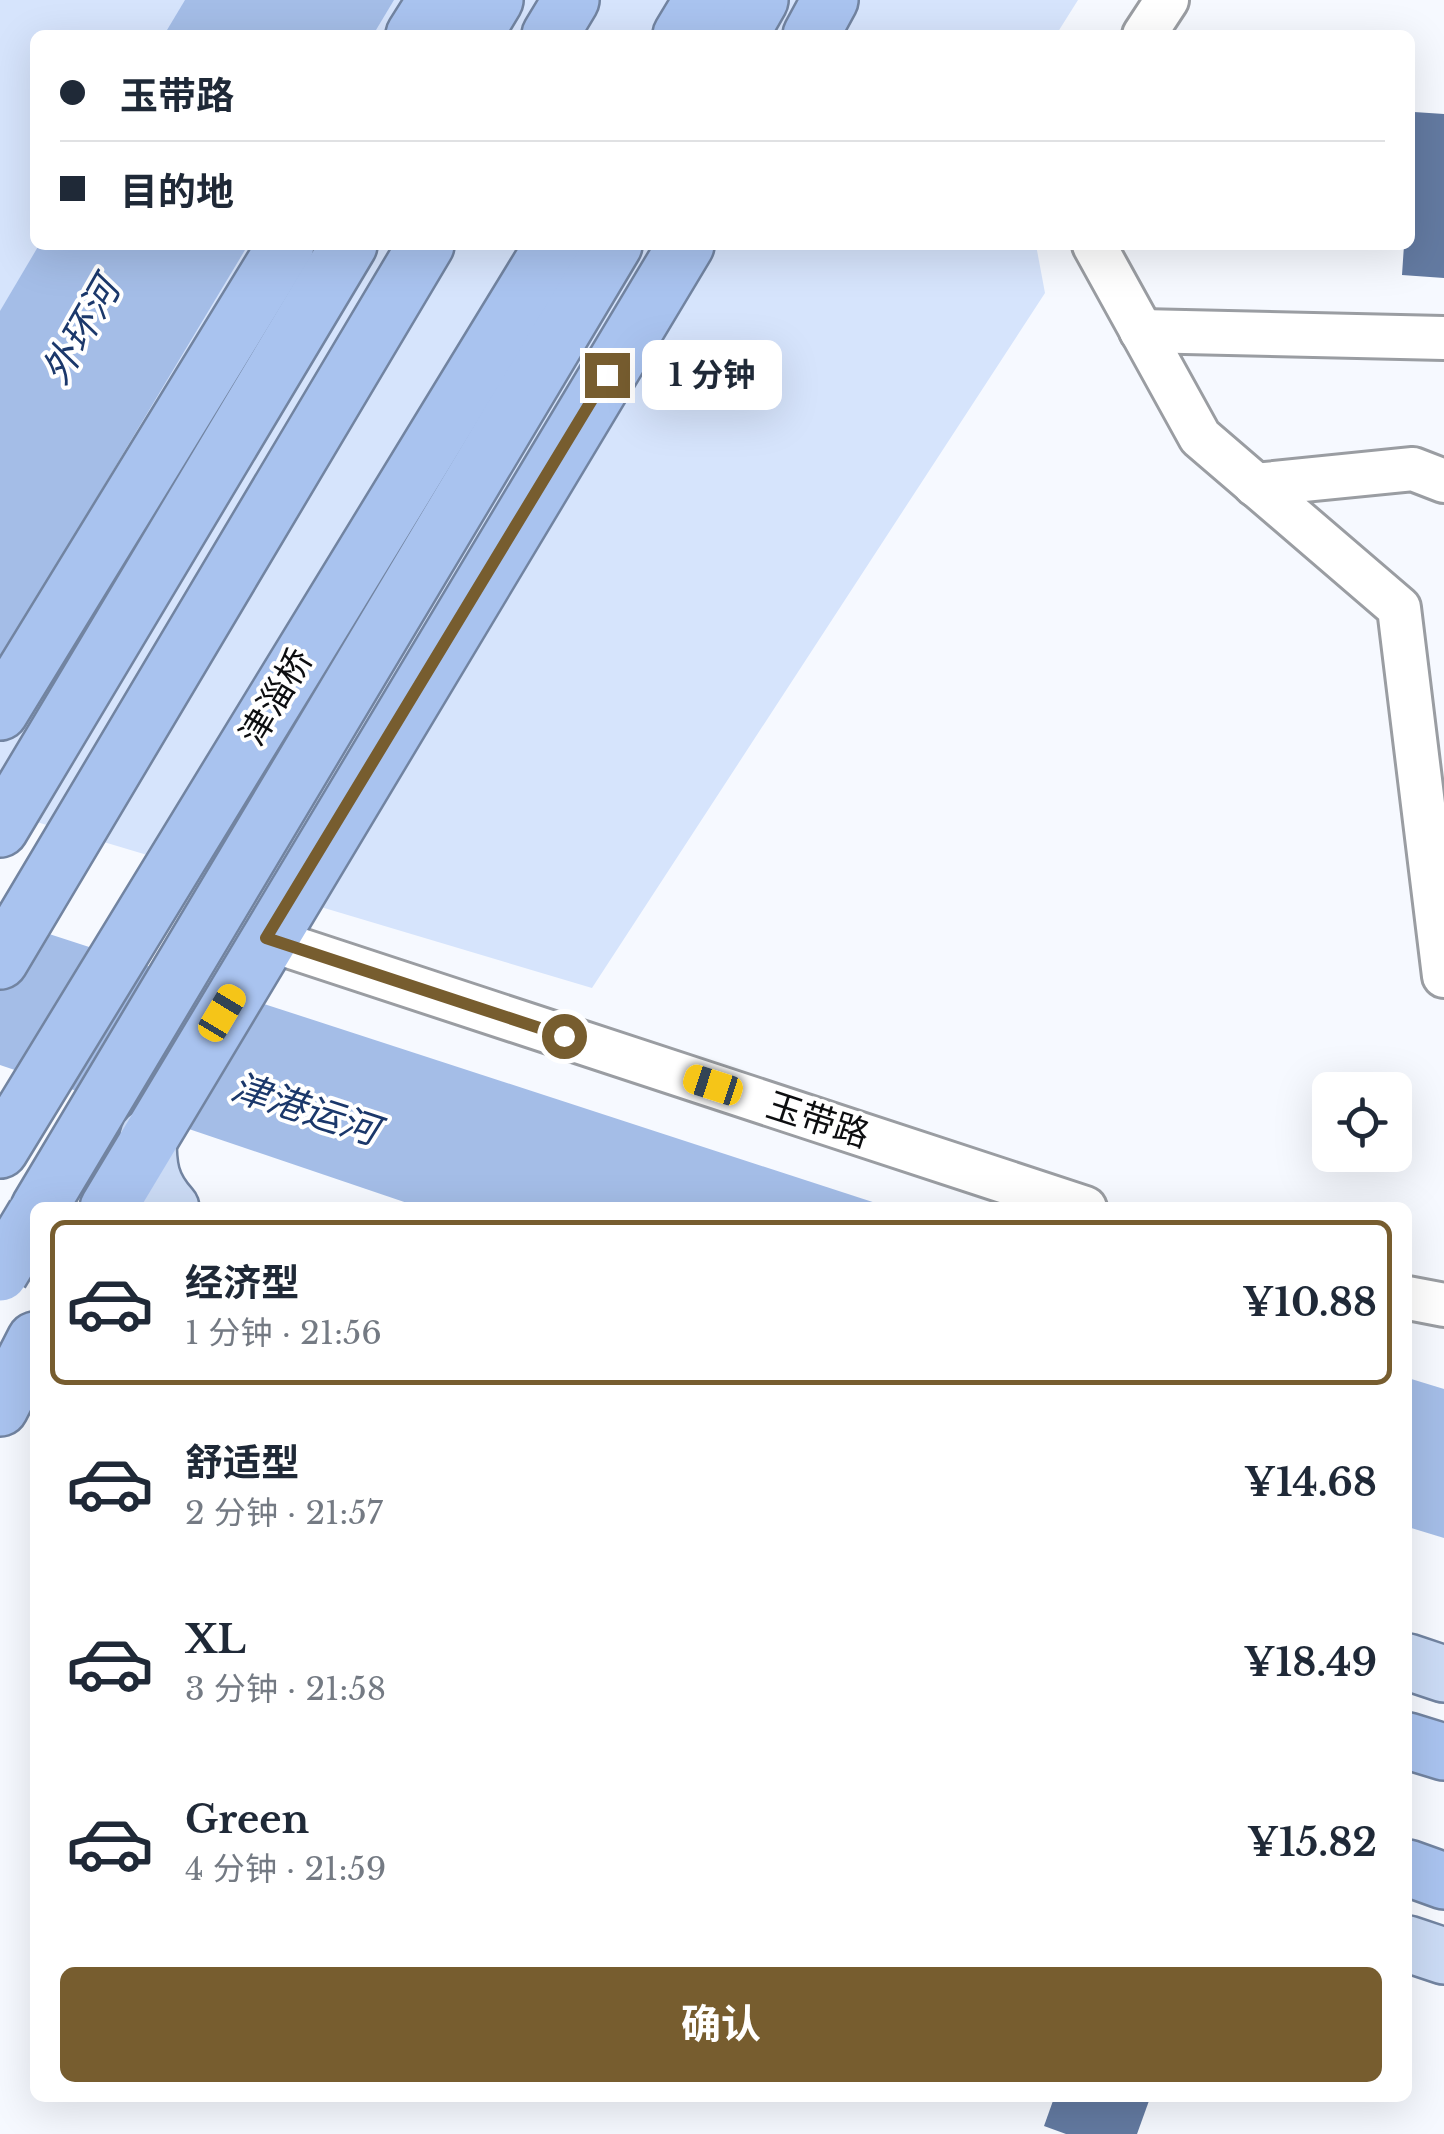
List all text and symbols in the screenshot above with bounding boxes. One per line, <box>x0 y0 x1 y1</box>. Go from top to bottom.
text: 玉带路 <box>120 72 234 119</box>
text: 目的地 <box>120 168 234 215</box>
water label: 外环河 <box>32 264 133 392</box>
callout: 1 分钟 <box>642 340 782 410</box>
route end <box>585 353 630 398</box>
text: 1 分钟 <box>669 355 755 395</box>
street label: 津淄桥 <box>230 641 321 753</box>
car <box>194 980 250 1046</box>
route start <box>542 1014 587 1059</box>
car <box>680 1061 746 1109</box>
water label: 津港运河 <box>226 1063 391 1157</box>
map controls <box>1312 1072 1412 1172</box>
button: locate <box>1312 1072 1412 1172</box>
street label: 玉带路 <box>762 1083 875 1156</box>
icon: car <box>65 1258 155 1348</box>
text: 经济型 <box>185 1259 299 1306</box>
text: ¥10.88 <box>1242 1279 1377 1326</box>
text: 1 分钟 · 21:56 <box>185 1313 382 1353</box>
icon: car <box>65 1438 155 1528</box>
text: 舒适型 <box>185 1439 299 1486</box>
text: ¥14.68 <box>1244 1459 1377 1506</box>
text: 2 分钟 · 21:57 <box>185 1493 383 1533</box>
text: XL <box>185 1616 246 1663</box>
icon: car <box>65 1618 155 1708</box>
text: ¥18.49 <box>1243 1639 1377 1686</box>
text: 3 分钟 · 21:58 <box>185 1669 386 1709</box>
text: Green <box>185 1796 309 1843</box>
icon: car <box>65 1798 155 1888</box>
text: ¥15.82 <box>1247 1819 1377 1866</box>
text: 4 分钟 · 21:59 <box>185 1849 386 1889</box>
button: 确认 <box>60 1967 1382 2082</box>

